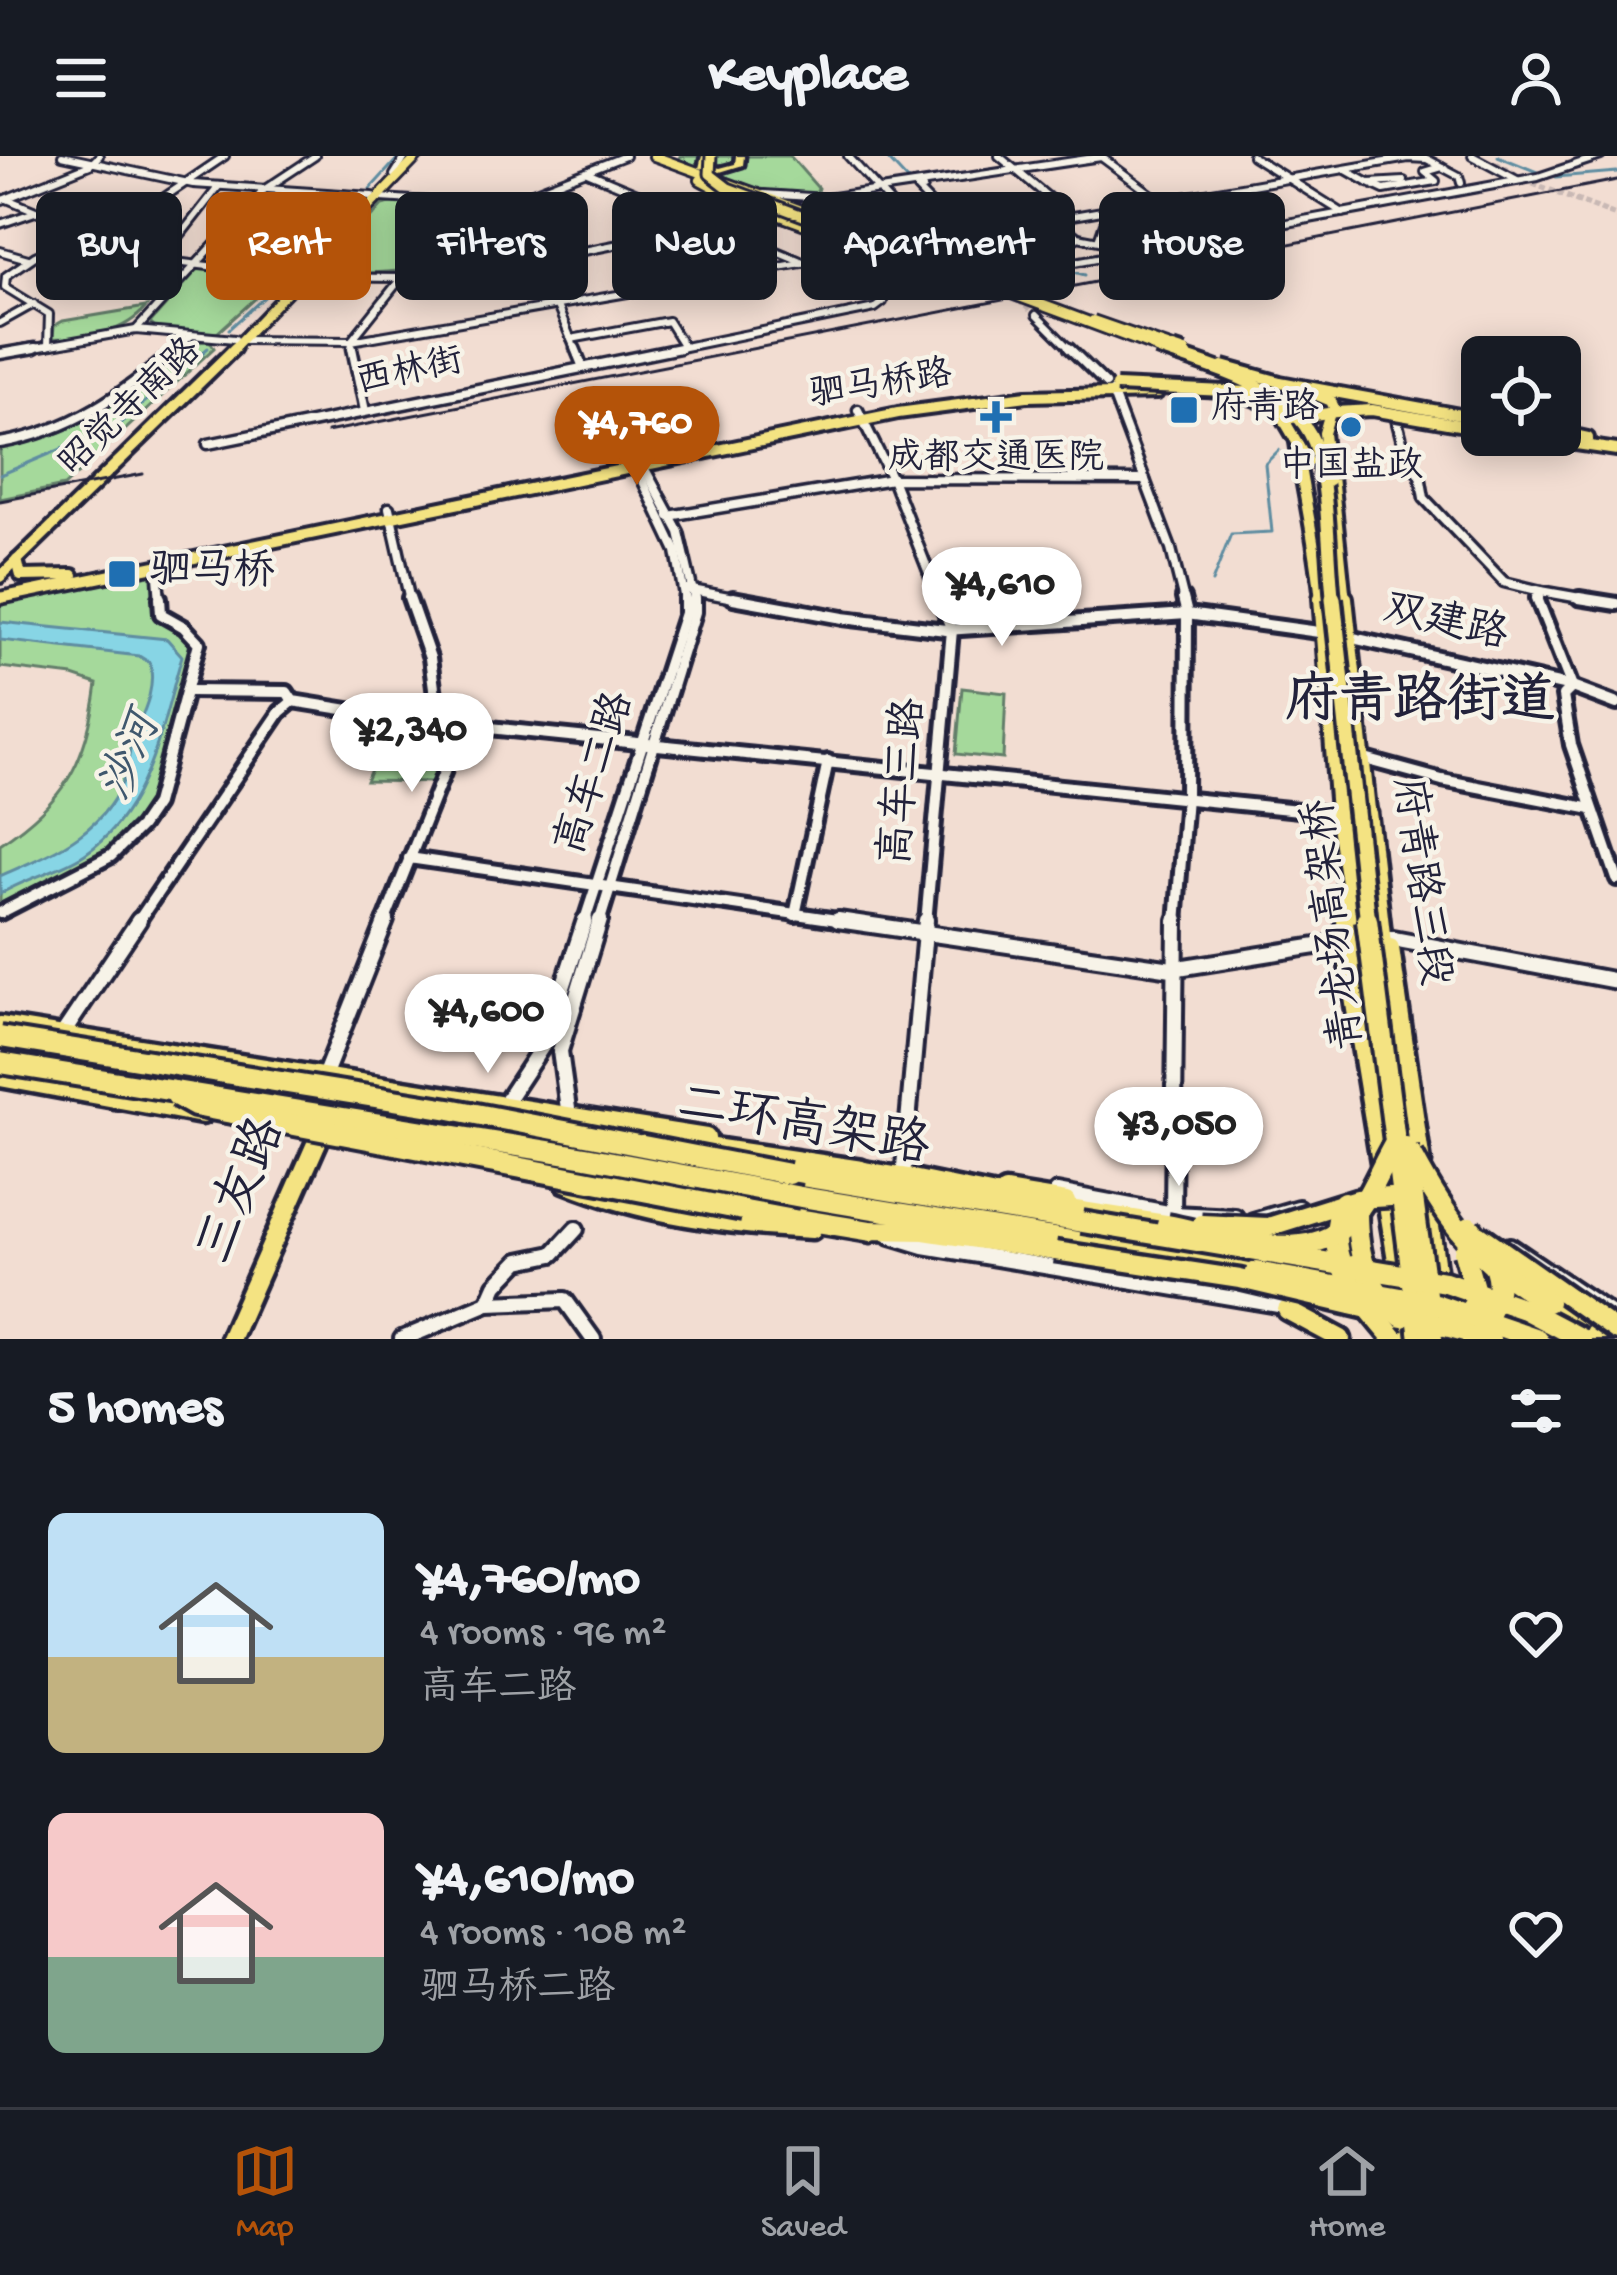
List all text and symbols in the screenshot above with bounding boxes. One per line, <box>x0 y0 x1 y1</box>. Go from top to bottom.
icon: menu <box>48 45 114 111</box>
icon: person <box>1503 45 1569 111</box>
text: Keyplace <box>709 46 908 110</box>
chip: Buy <box>36 192 182 300</box>
chip: Rent <box>206 192 371 300</box>
chip: Filters <box>395 192 588 300</box>
chip: New <box>612 192 777 300</box>
chip: Apartment <box>801 192 1075 300</box>
chip: House <box>1099 192 1285 300</box>
street label: 昭觉寺南路 <box>51 330 212 487</box>
map controls <box>1461 336 1581 456</box>
button: locate <box>1461 336 1581 456</box>
street label: 西林街 <box>352 340 467 406</box>
street label: 驷马桥路 <box>806 353 955 419</box>
pin: ¥4,760 <box>539 386 735 488</box>
place label: 府青路 <box>1211 387 1319 432</box>
marker: 府青路 <box>1168 394 1200 426</box>
marker: 成都交通医院 <box>980 401 1012 433</box>
text: ¥4,760 <box>582 402 692 448</box>
marker: 中国盐政 <box>1338 414 1364 440</box>
place label: 成都交通医院 <box>888 437 1104 482</box>
place label: 中国盐政 <box>1279 445 1423 490</box>
pin: ¥4,610 <box>904 547 1100 649</box>
place label: 驷马桥 <box>149 548 275 599</box>
marker: 驷马桥 <box>106 558 138 590</box>
text: ¥4,610 <box>949 563 1055 609</box>
street label: 双建路 <box>1378 584 1513 663</box>
district label: 府青路街道 <box>1285 670 1555 737</box>
street label: 高车二路 <box>546 686 647 861</box>
pin: ¥2,340 <box>314 693 510 795</box>
street label: 高车三路 <box>871 696 938 868</box>
water label: 沙河 <box>90 699 177 810</box>
text: ¥2,340 <box>357 709 467 755</box>
street label: 府青路三段 <box>1379 774 1460 989</box>
street label: 青龙场高架桥 <box>1294 796 1377 1052</box>
pin: ¥4,600 <box>390 974 586 1076</box>
text: ¥4,600 <box>432 990 544 1036</box>
street label: 二环高架路 <box>672 1074 934 1181</box>
pin: ¥3,050 <box>1081 1087 1277 1189</box>
text: ¥3,050 <box>1121 1103 1237 1149</box>
street label: 三友路 <box>186 1109 301 1274</box>
icon: filters <box>1503 1378 1569 1444</box>
text: 5 homes <box>48 1381 222 1441</box>
text: ¥4,760/mo <box>420 1552 640 1612</box>
icon: home <box>144 1561 288 1705</box>
icon: heart <box>1503 1600 1569 1666</box>
text: 4 rooms · 96 m² <box>420 1612 666 1658</box>
text: 高车二路 <box>420 1668 576 1714</box>
text: ¥4,610/mo <box>420 1852 634 1912</box>
icon: home <box>144 1861 288 2005</box>
icon: heart <box>1503 1900 1569 1966</box>
text: 4 rooms · 108 m² <box>420 1912 686 1958</box>
text: 驷马桥二路 <box>420 1968 615 2014</box>
tab: Map <box>232 2138 298 2248</box>
tab: Saved <box>761 2138 846 2248</box>
tab: Home <box>1309 2138 1385 2248</box>

